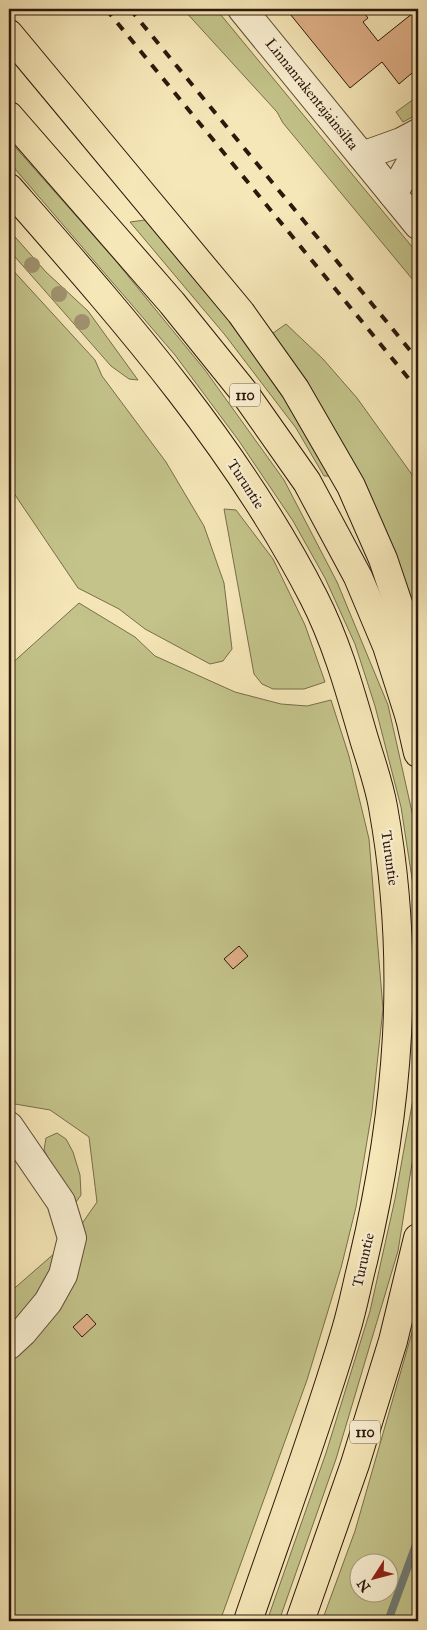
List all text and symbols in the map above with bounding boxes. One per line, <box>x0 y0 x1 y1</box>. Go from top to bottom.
street label: Linnanrakentajainsilta <box>262 35 363 154</box>
road number: 110 <box>230 384 260 406</box>
street label: Turuntie <box>223 456 269 512</box>
street label: Turuntie <box>377 829 403 887</box>
street label: Turuntie <box>348 1231 378 1289</box>
road number: 110 <box>350 1420 380 1444</box>
north arrow <box>350 1552 400 1602</box>
text: N <box>353 1575 374 1595</box>

